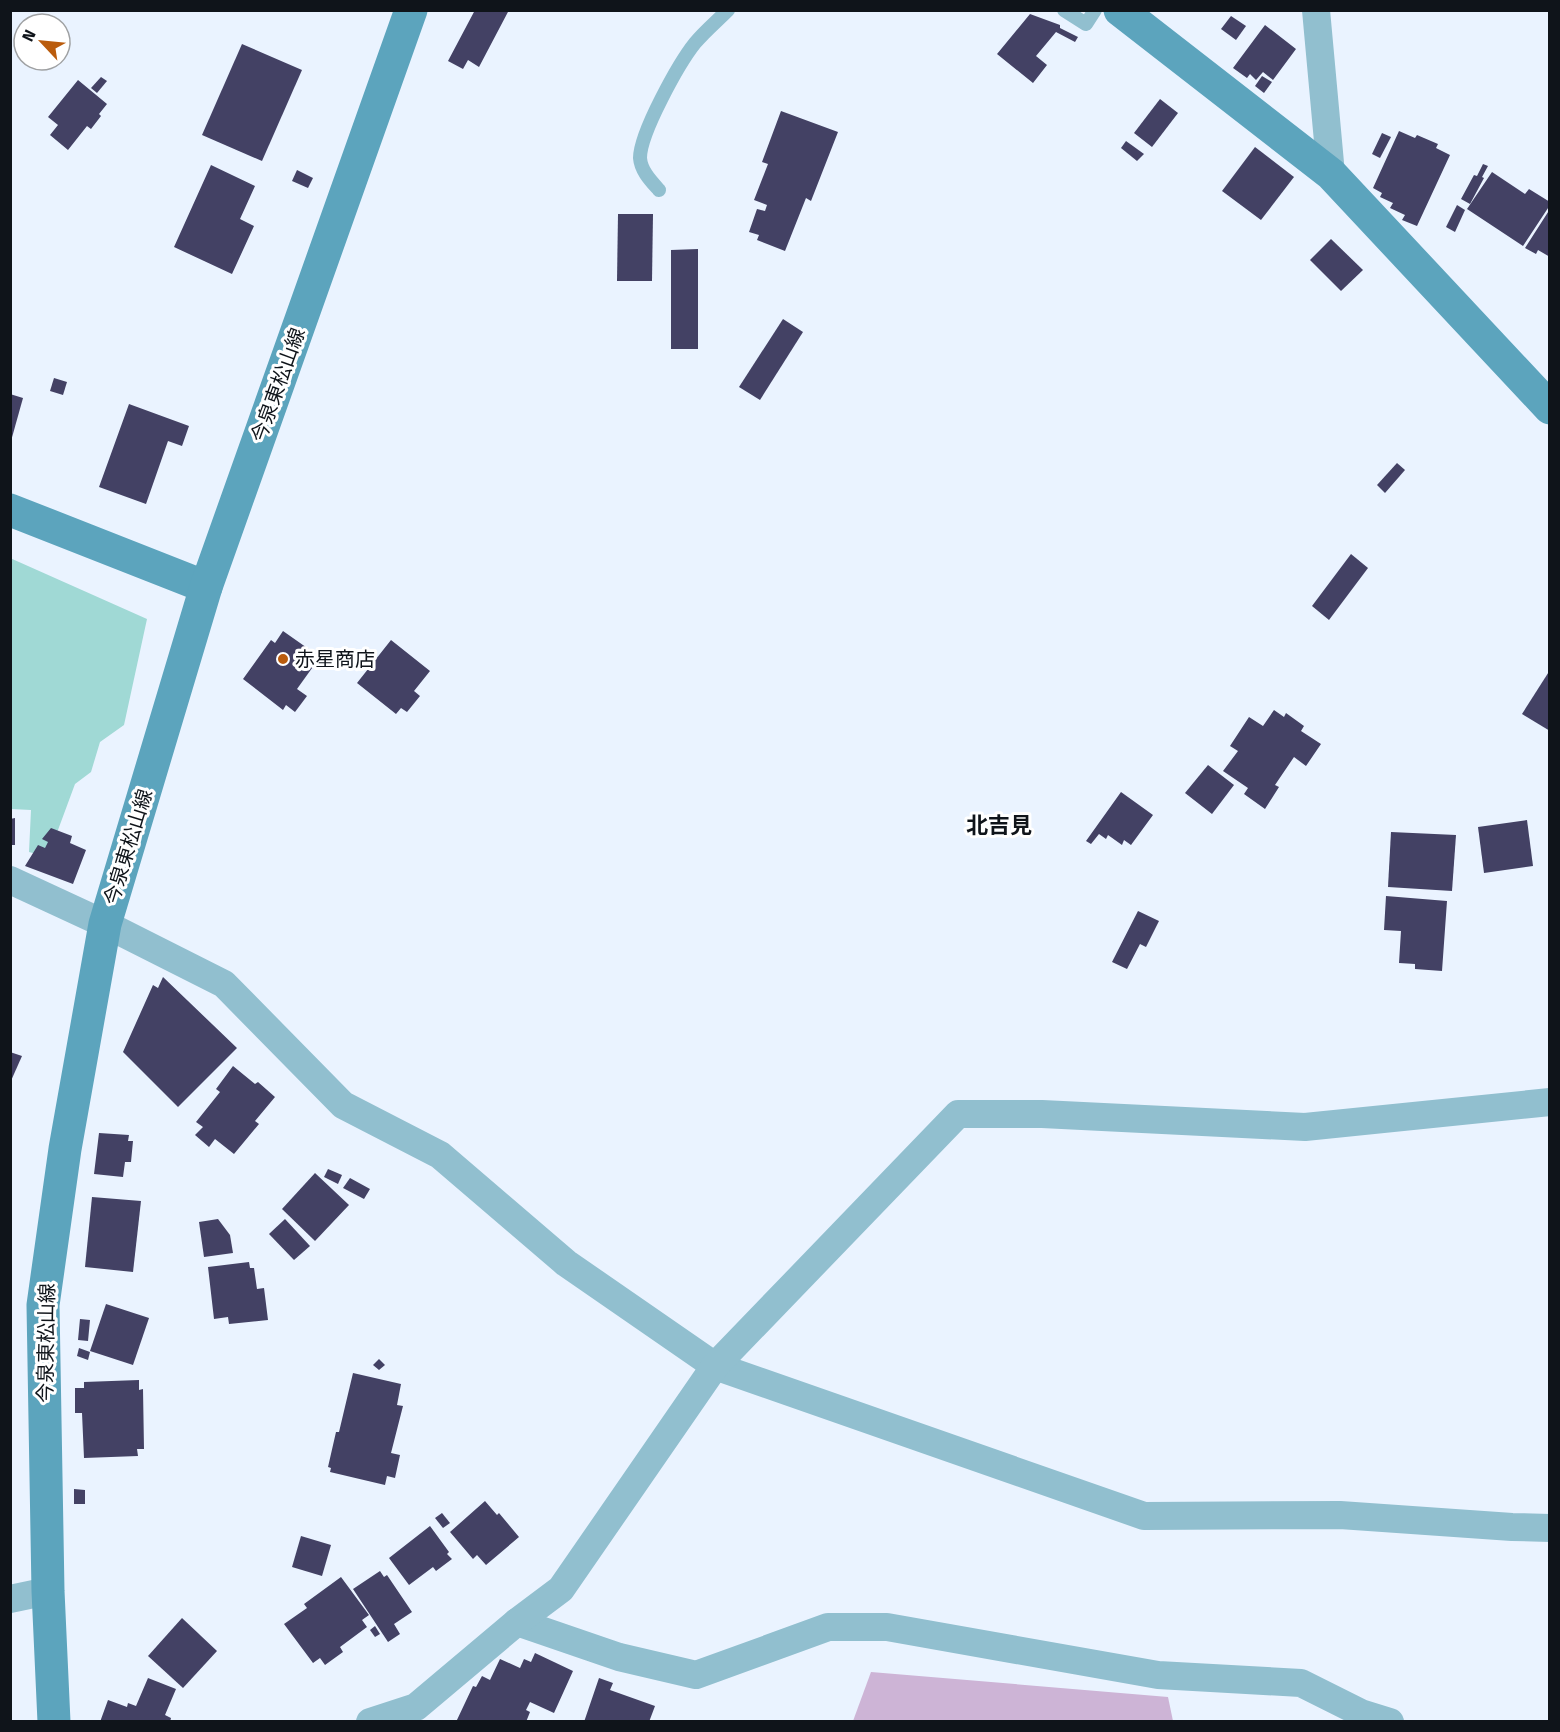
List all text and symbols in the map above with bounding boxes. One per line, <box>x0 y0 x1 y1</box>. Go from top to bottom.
north arrow <box>12 12 72 72</box>
text: N <box>18 27 40 45</box>
street label: 今泉東松山線 <box>246 325 310 445</box>
place label: 赤星商店 <box>295 647 375 671</box>
marker: 赤星商店 <box>276 652 290 666</box>
street label: 今泉東松山線 <box>99 786 157 908</box>
district label: 北吉見 <box>966 812 1032 839</box>
street label: 今泉東松山線 <box>33 1283 59 1403</box>

